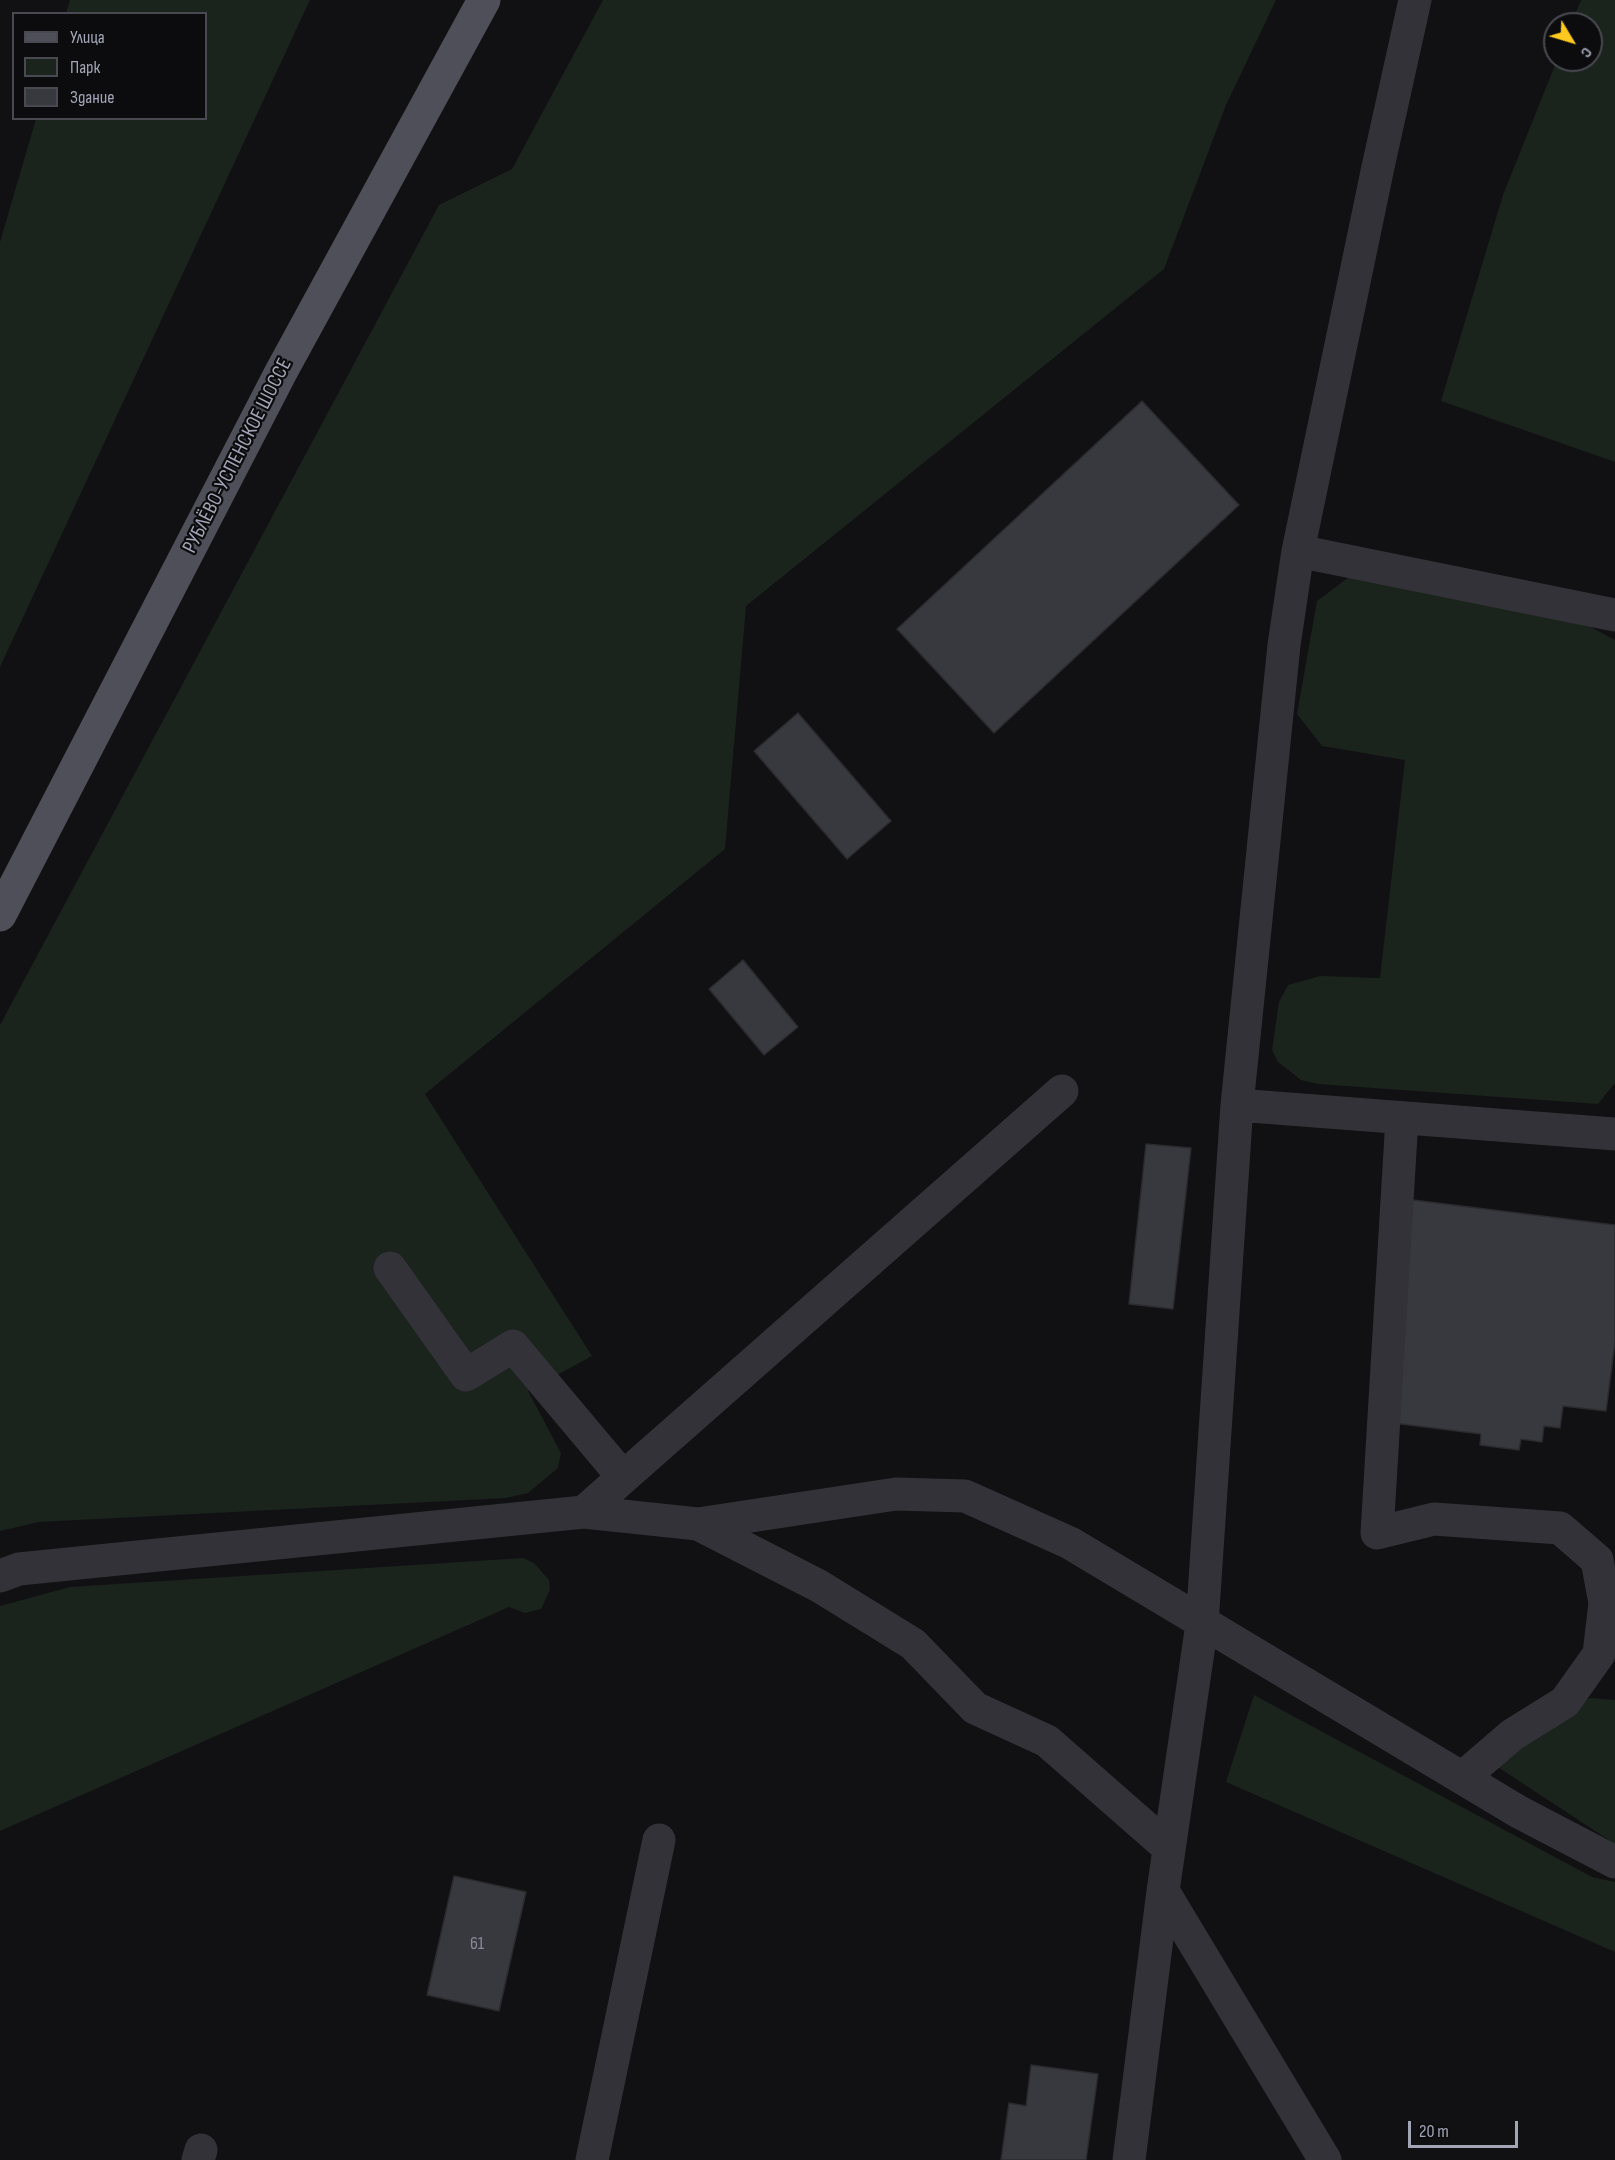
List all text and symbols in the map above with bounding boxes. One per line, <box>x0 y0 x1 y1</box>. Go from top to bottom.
legend <box>12 12 207 120</box>
north arrow <box>1543 12 1603 72</box>
text: Улица <box>70 27 105 48</box>
text: С <box>1576 43 1596 61</box>
text: Парк <box>70 57 100 78</box>
text: Здание <box>70 87 115 108</box>
street label: РУБЛЁВО-УСПЕНСКОЕ ШОССЕ <box>178 354 298 558</box>
house number: 61 <box>470 1933 484 1955</box>
scale bar <box>1411 2109 1520 2147</box>
text: 20 m <box>1419 2121 1449 2142</box>

